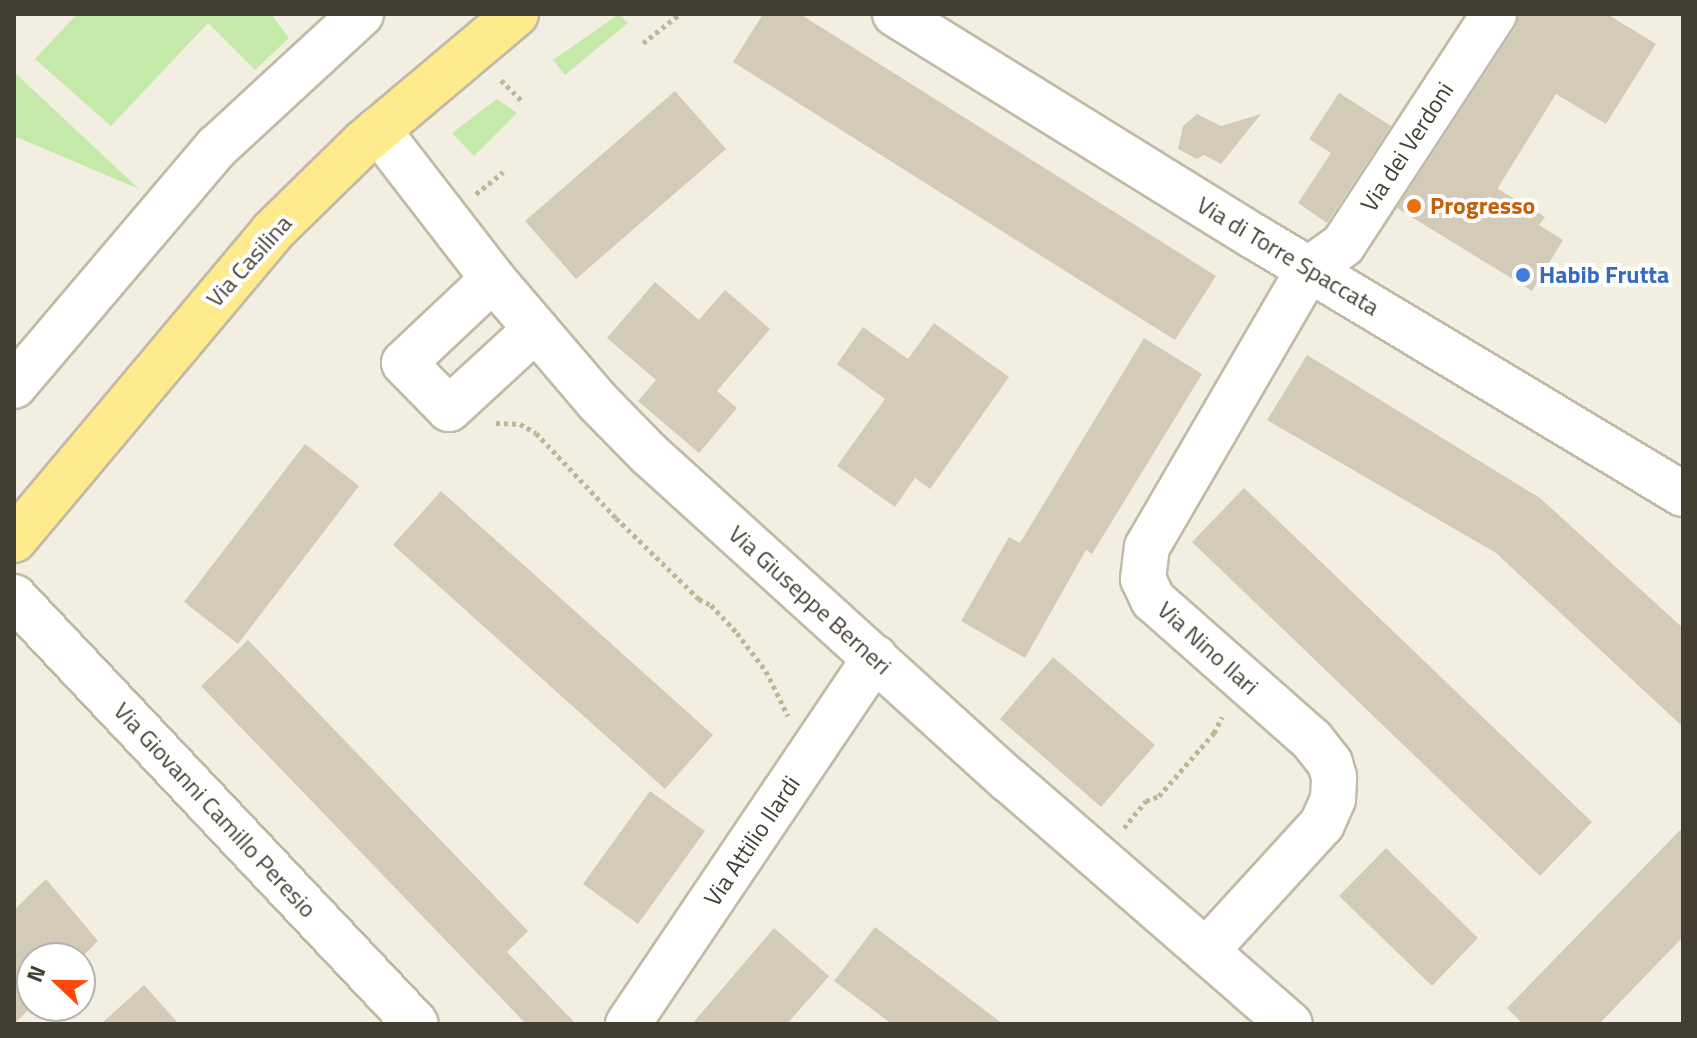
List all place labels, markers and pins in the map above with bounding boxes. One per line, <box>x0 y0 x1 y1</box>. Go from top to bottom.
place label: Progresso <box>1430 192 1535 220</box>
marker: Progresso <box>1405 197 1423 215</box>
place label: Habib Frutta <box>1539 261 1669 289</box>
marker: Habib Frutta <box>1514 266 1532 284</box>

